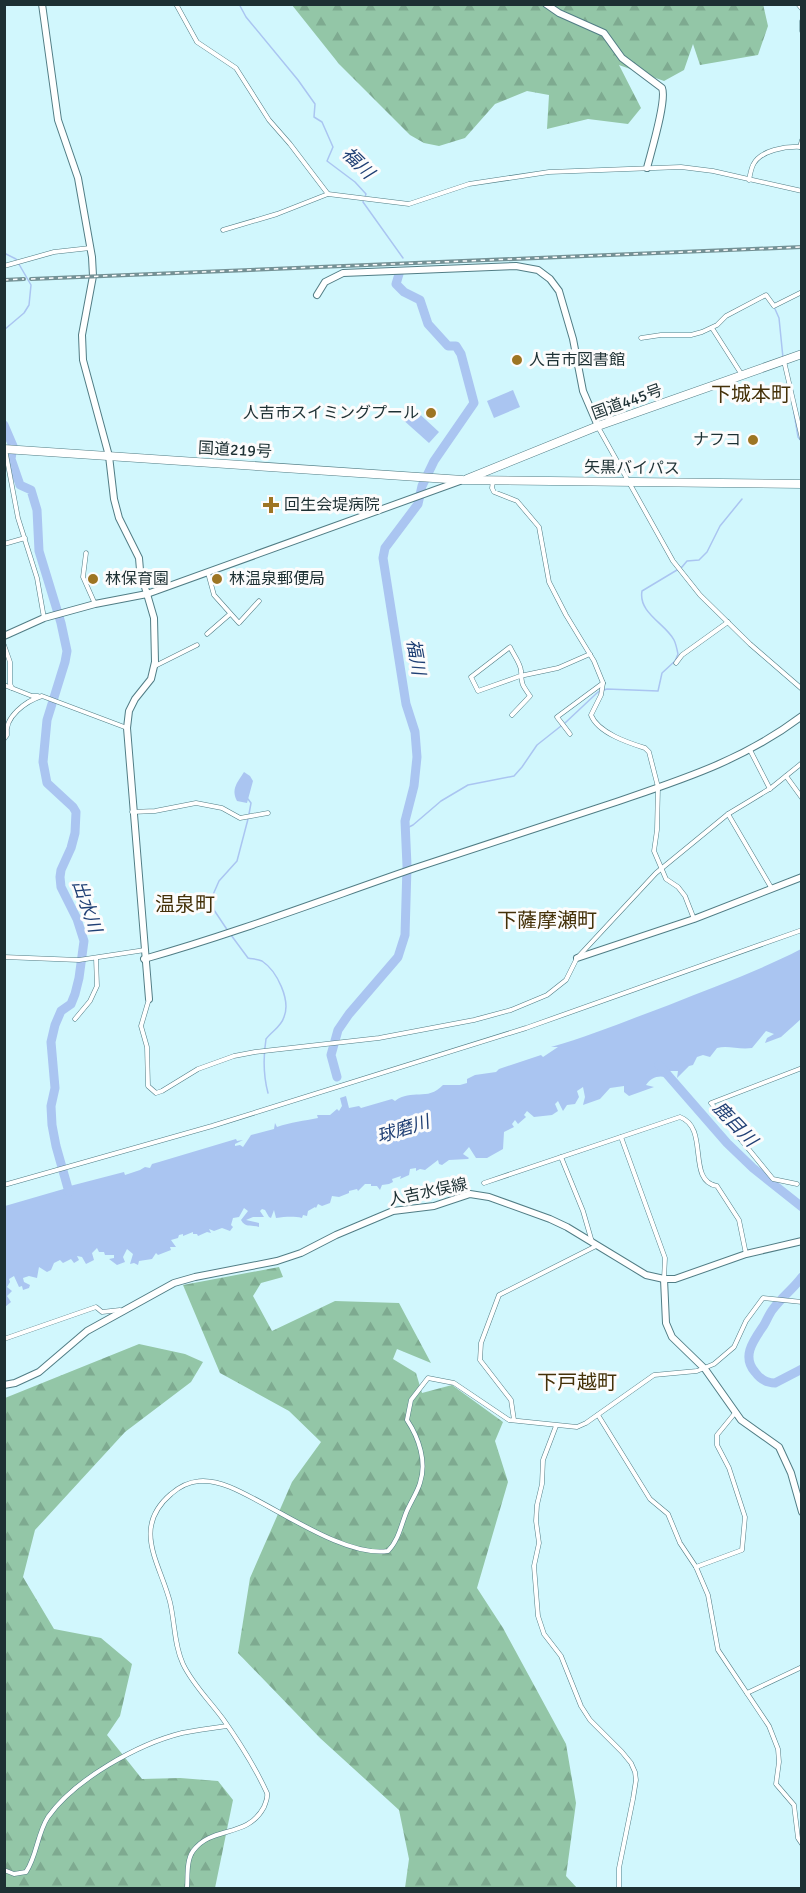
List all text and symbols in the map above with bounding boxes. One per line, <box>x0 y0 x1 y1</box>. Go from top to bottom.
water label: 福川 <box>337 143 380 185</box>
place label: 人吉市図書館 <box>529 350 625 370</box>
marker: 人吉市図書館 <box>510 353 524 367</box>
street label: 国道445号 <box>589 380 665 424</box>
district label: 下城本町 <box>711 382 791 407</box>
place label: 人吉市スイミングプール <box>243 403 419 423</box>
marker: 人吉市スイミングプール <box>424 406 438 420</box>
place label: ナフコ <box>693 430 741 450</box>
marker: ナフコ <box>746 433 760 447</box>
street label: 国道219号 <box>198 438 272 462</box>
street label: 矢黒バイパス <box>584 457 680 479</box>
place label: 回生会堤病院 <box>284 495 380 515</box>
marker: 回生会堤病院 <box>262 496 280 514</box>
place label: 林保育園 <box>105 569 169 589</box>
place label: 林温泉郵便局 <box>229 569 325 589</box>
marker: 林保育園 <box>86 572 100 586</box>
marker: 林温泉郵便局 <box>210 572 224 586</box>
water label: 福川 <box>402 637 430 679</box>
water label: 出水川 <box>68 877 107 937</box>
district label: 温泉町 <box>155 892 215 917</box>
district label: 下薩摩瀬町 <box>497 908 597 933</box>
water label: 鹿目川 <box>708 1097 763 1153</box>
water label: 球磨川 <box>374 1110 434 1147</box>
street label: 人吉水俣線 <box>387 1174 469 1210</box>
district label: 下戸越町 <box>537 1370 617 1395</box>

